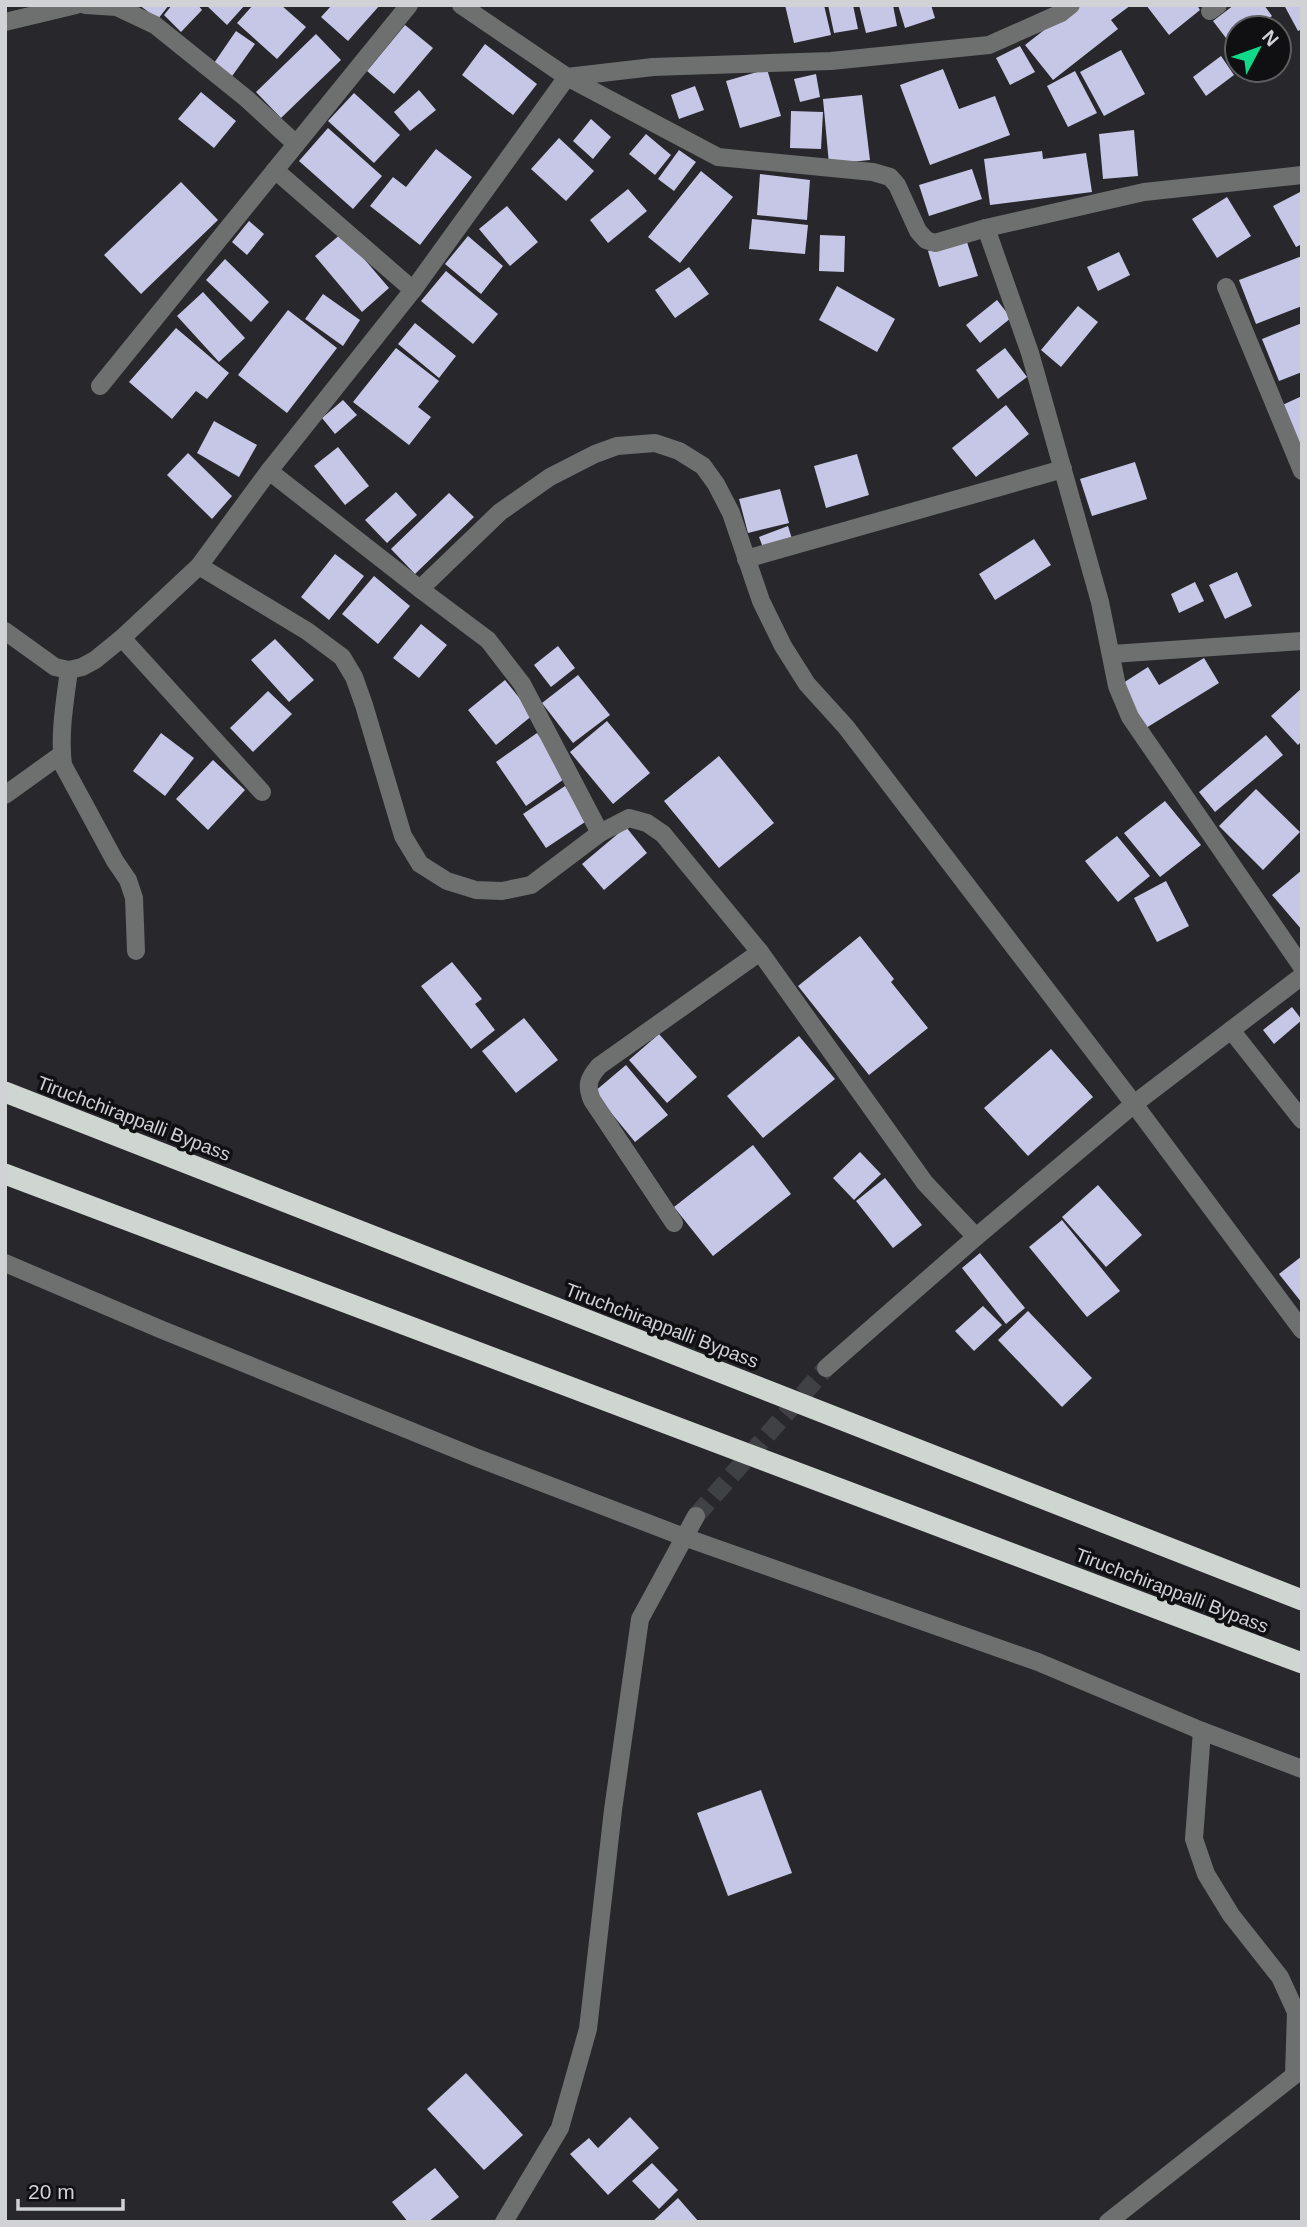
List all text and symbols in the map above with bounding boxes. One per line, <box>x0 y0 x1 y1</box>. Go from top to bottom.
north arrow <box>1223 14 1293 84</box>
text: N <box>1258 26 1283 50</box>
street label: Tiruchchirappalli Bypass <box>34 1072 233 1165</box>
street label: Tiruchchirappalli Bypass <box>562 1279 761 1372</box>
street label: Tiruchchirappalli Bypass <box>1072 1544 1271 1637</box>
scale bar <box>18 2168 122 2212</box>
text: 20 m <box>28 2180 75 2203</box>

